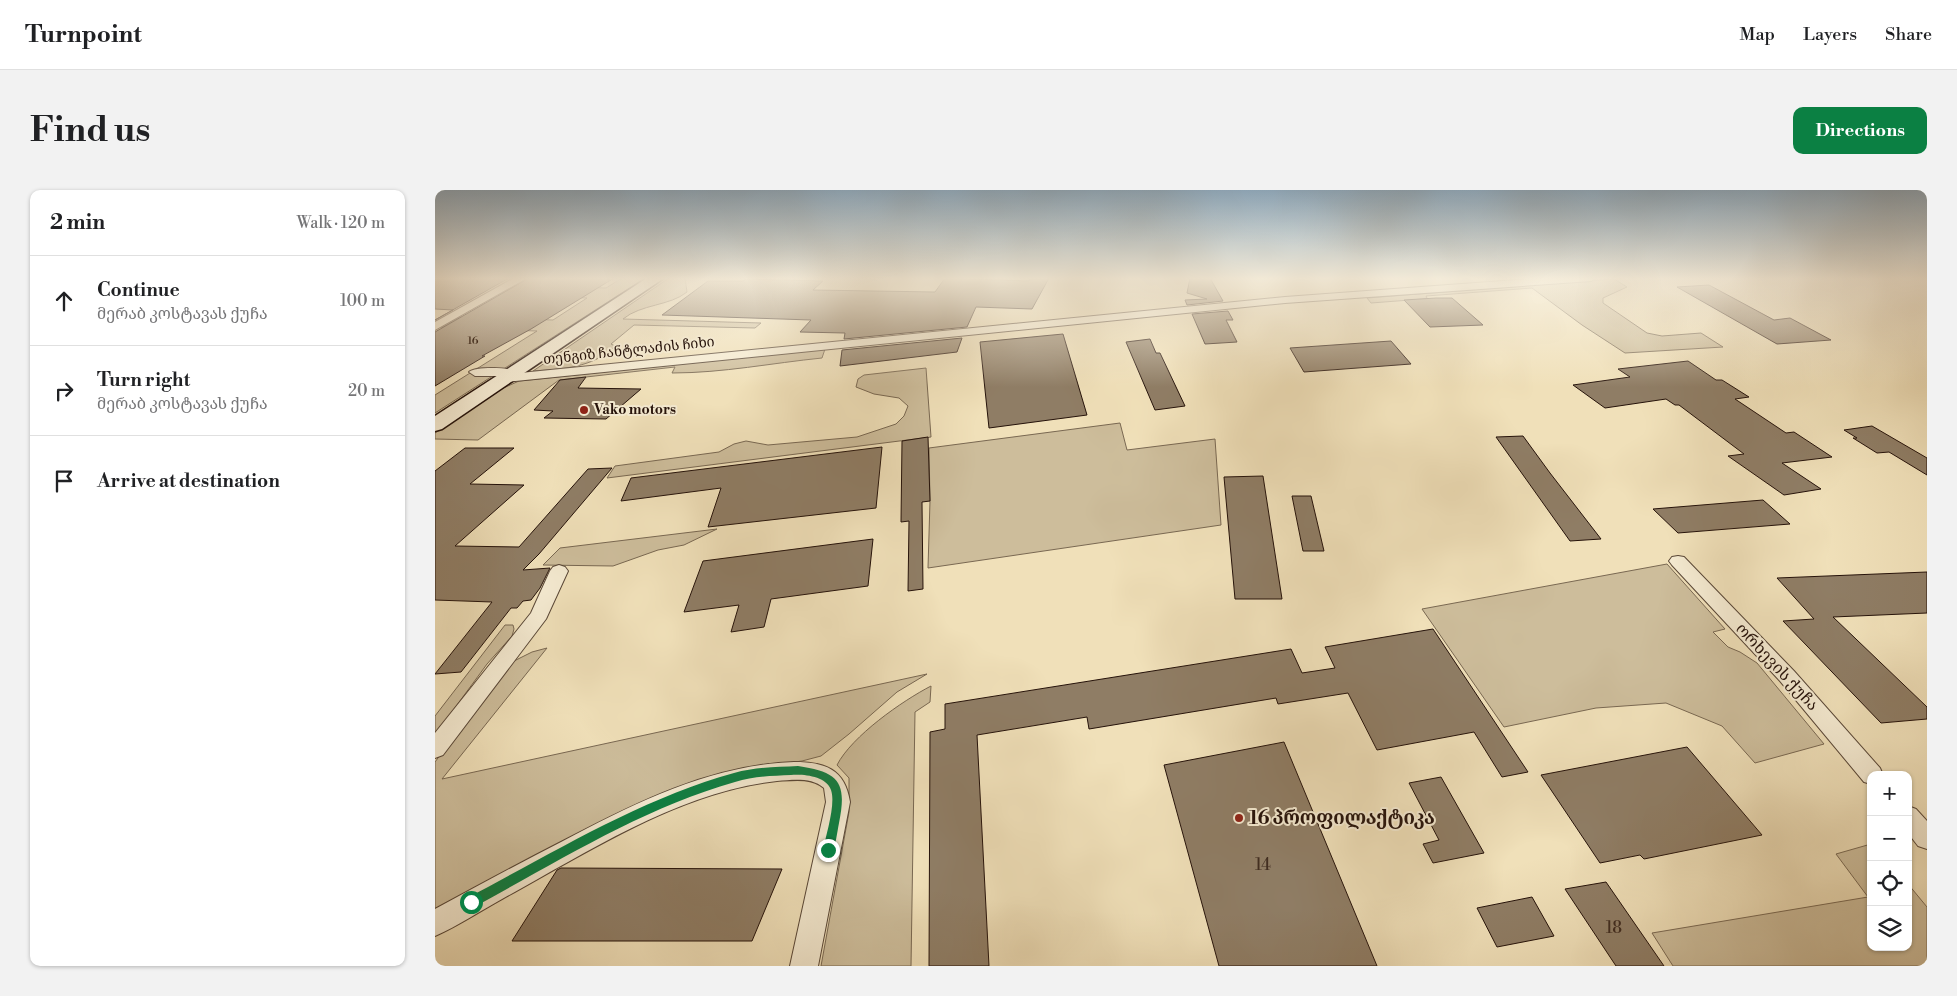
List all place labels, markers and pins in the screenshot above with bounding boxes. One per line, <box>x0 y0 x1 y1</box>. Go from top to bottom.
place label: Vako motors <box>593 401 676 419</box>
marker: Vako motors <box>578 404 590 416</box>
place label: 16 პროფილაქტიკა <box>1249 806 1435 830</box>
marker: 16 პროფილაქტიკა <box>1233 812 1245 824</box>

